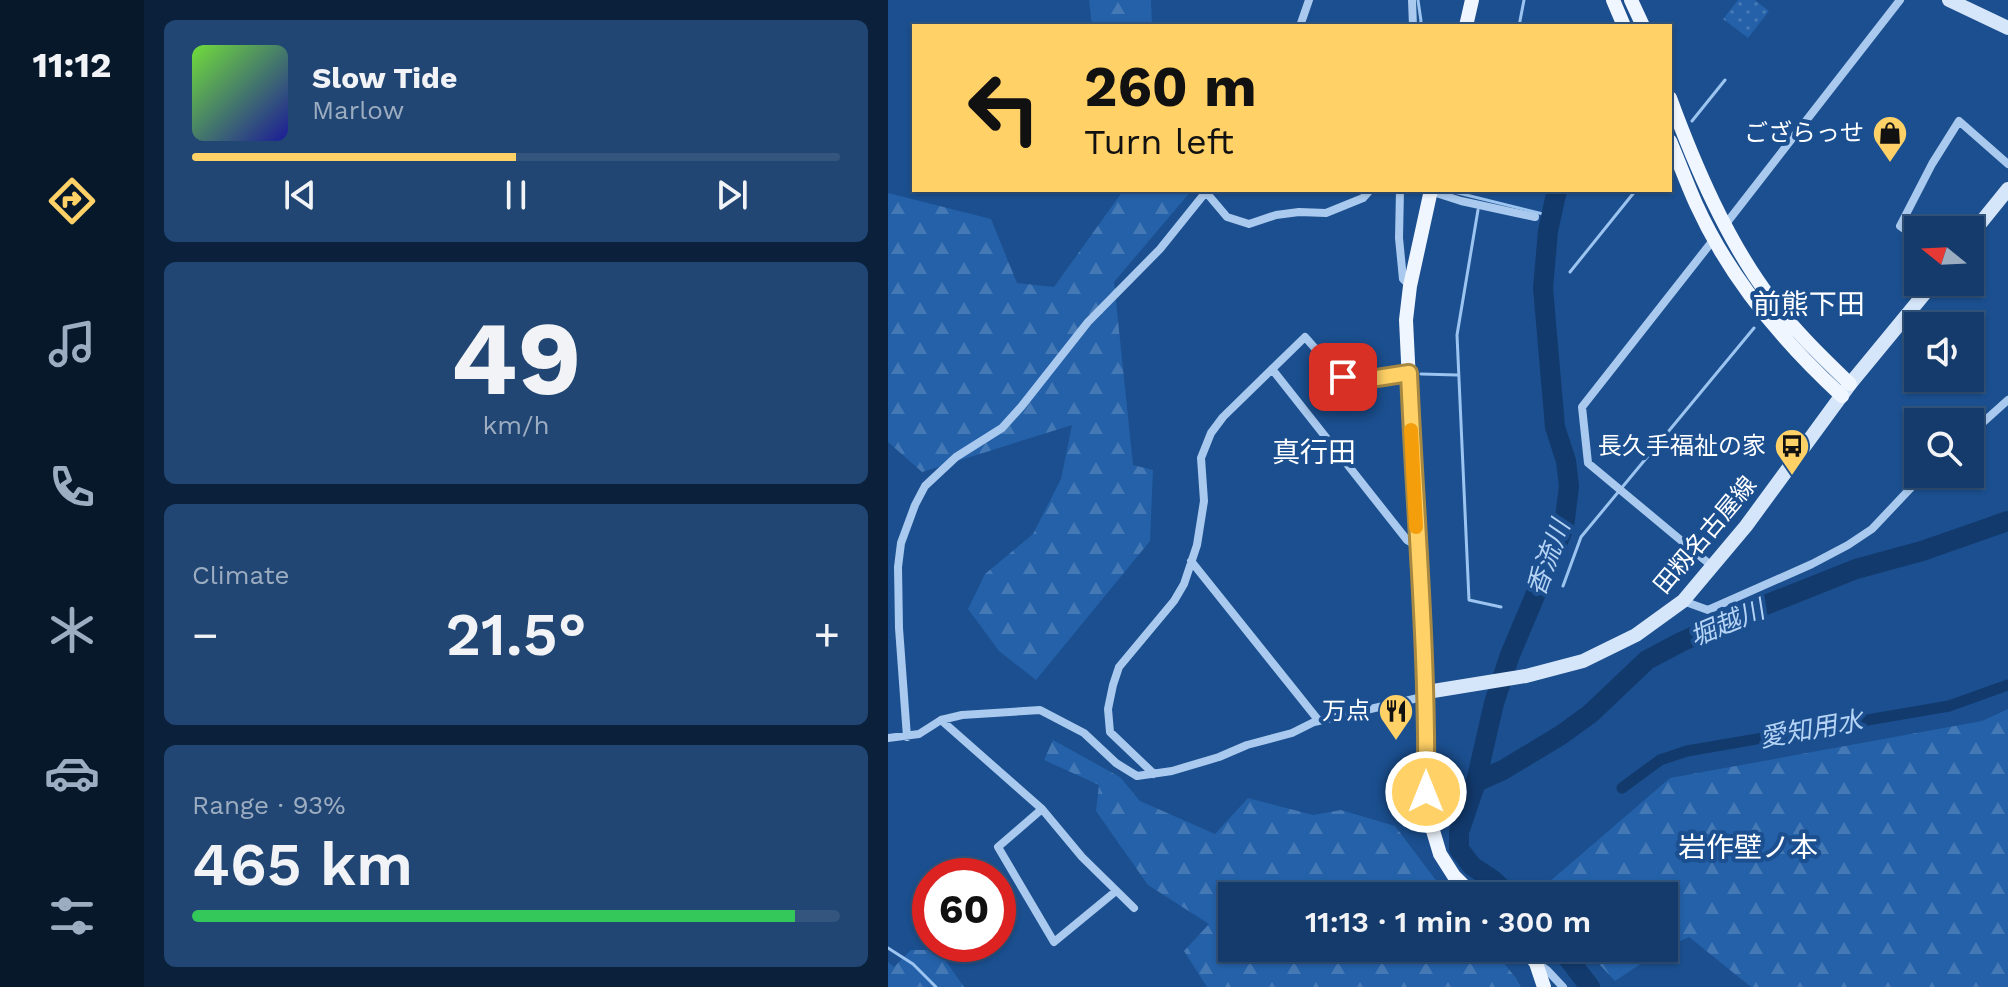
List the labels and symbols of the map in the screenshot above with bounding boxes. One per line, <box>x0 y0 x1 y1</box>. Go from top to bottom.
shop icon: ござらっせ <box>1871 114 1909 164</box>
place label: ござらっせ <box>1744 119 1864 147</box>
north arrow <box>1904 216 1984 296</box>
district label: 前熊下田 <box>1753 288 1865 321</box>
pin <box>1309 343 1377 411</box>
bus stop icon: 長久手福祉の家 <box>1773 427 1811 477</box>
place label: 長久手福祉の家 <box>1598 432 1766 460</box>
district label: 真行田 <box>1272 436 1356 469</box>
street label: 田籾名古屋線 <box>1648 471 1762 599</box>
water label: 香流川 <box>1521 513 1576 600</box>
water label: 堀越川 <box>1685 593 1772 652</box>
restaurant icon: 万点 <box>1377 692 1415 742</box>
place label: 万点 <box>1322 697 1370 725</box>
water label: 愛知用水 <box>1757 705 1868 753</box>
position arrow <box>1384 750 1468 834</box>
district label: 岩作壁ノ本 <box>1678 831 1818 864</box>
speed limit sign: 60 <box>912 858 1016 962</box>

